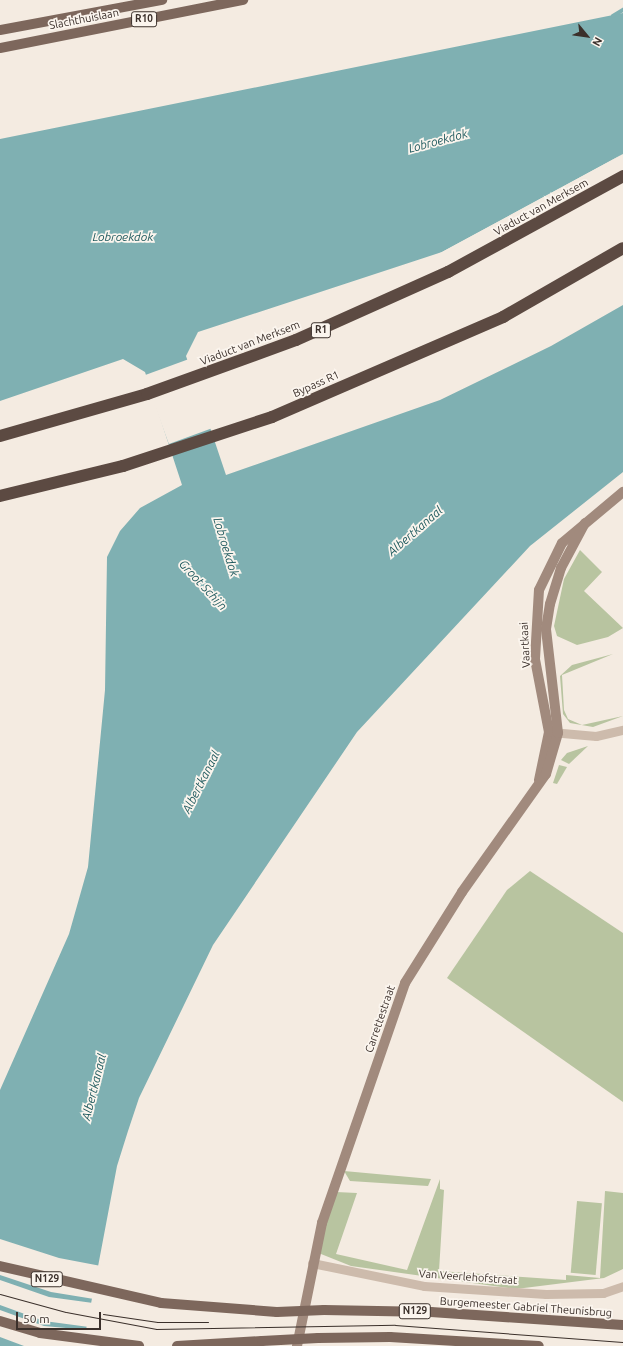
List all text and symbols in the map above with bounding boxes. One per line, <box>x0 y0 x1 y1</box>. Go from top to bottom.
street label: Slachthuislaan <box>48 6 120 32</box>
road number: R10 <box>131 11 157 27</box>
north arrow <box>567 16 607 56</box>
text: N <box>590 35 605 48</box>
water label: Lobroekdok <box>407 126 469 156</box>
street label: Viaduct van Merksem <box>492 176 590 238</box>
water label: Lobroekdok <box>93 230 153 244</box>
street label: Viaduct van Merksem <box>198 318 302 368</box>
road number: R1 <box>310 322 332 338</box>
street label: Bypass R1 <box>291 368 341 400</box>
water label: Albertkanaal <box>385 503 445 559</box>
water label: Lobroekdok <box>210 516 242 578</box>
water label: Groot Schijn <box>176 557 230 613</box>
street label: Vaartkaai <box>517 622 533 668</box>
water label: Albertkanaal <box>179 748 223 816</box>
street label: Carrettestraat <box>362 984 398 1054</box>
water label: Albertkanaal <box>79 1052 109 1122</box>
street label: Van Veerlehofstraat <box>418 1267 518 1287</box>
road number: N129 <box>30 1271 64 1287</box>
street label: Burgemeester Gabriel Theunisbrug <box>439 1294 613 1320</box>
road number: N129 <box>398 1303 432 1319</box>
scale bar <box>18 1304 103 1330</box>
text: 50 m <box>23 1312 50 1325</box>

